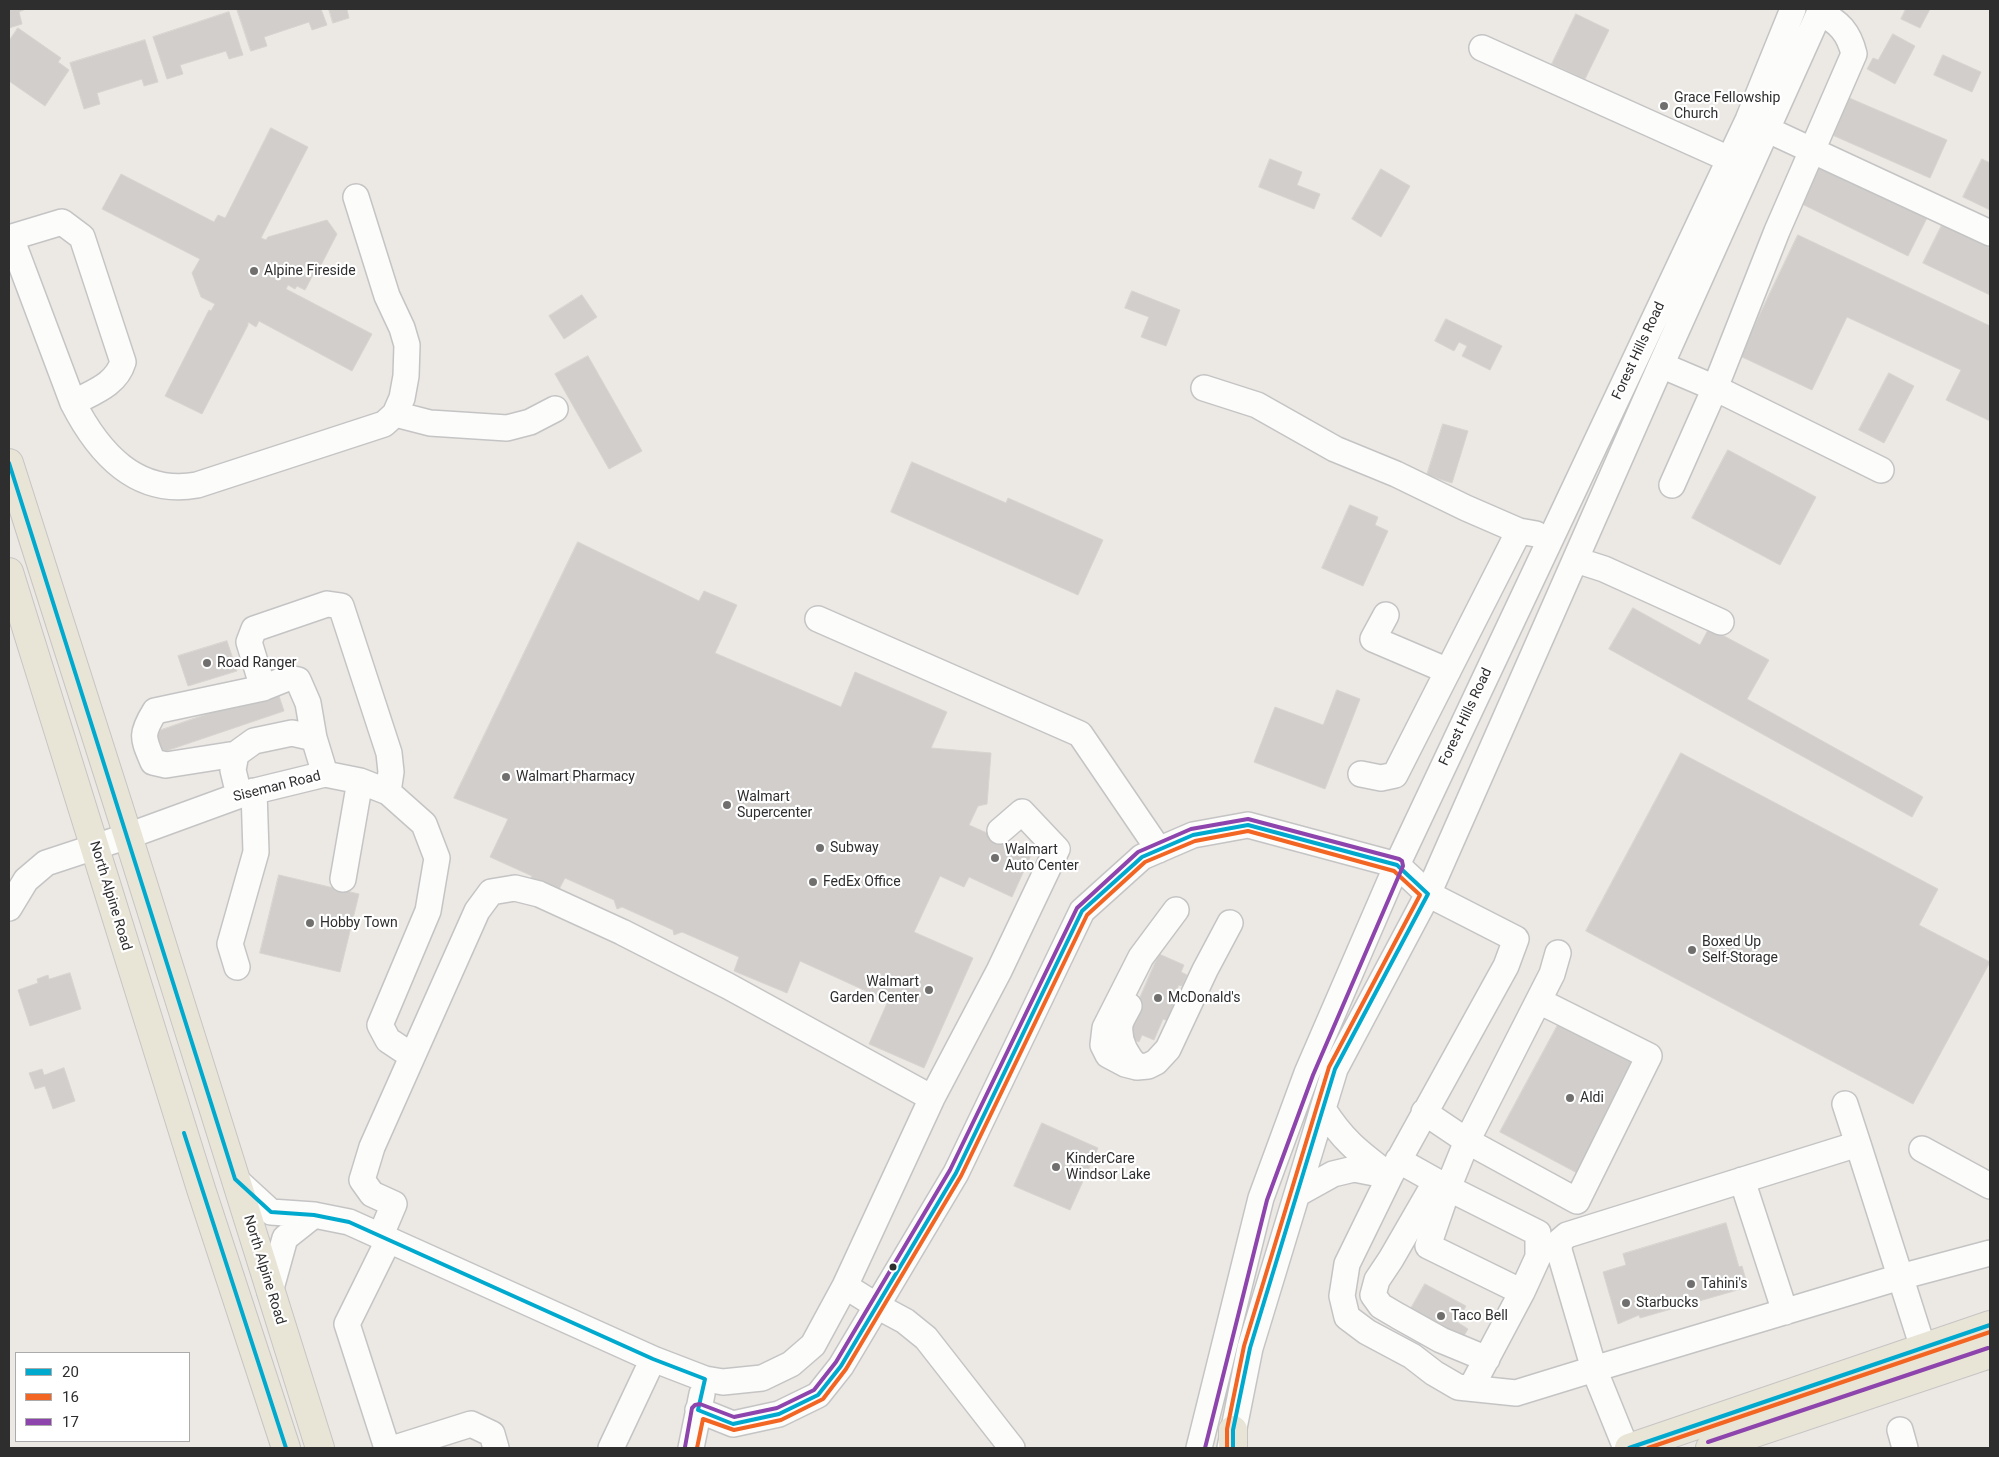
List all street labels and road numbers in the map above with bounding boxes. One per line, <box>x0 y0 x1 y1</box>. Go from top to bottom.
street label: Forest Hills Road <box>1609 299 1669 403</box>
street label: Forest Hills Road <box>1436 665 1496 769</box>
street label: Siseman Road <box>232 768 322 806</box>
street label: North Alpine Road <box>85 839 135 953</box>
street label: North Alpine Road <box>239 1213 289 1327</box>

